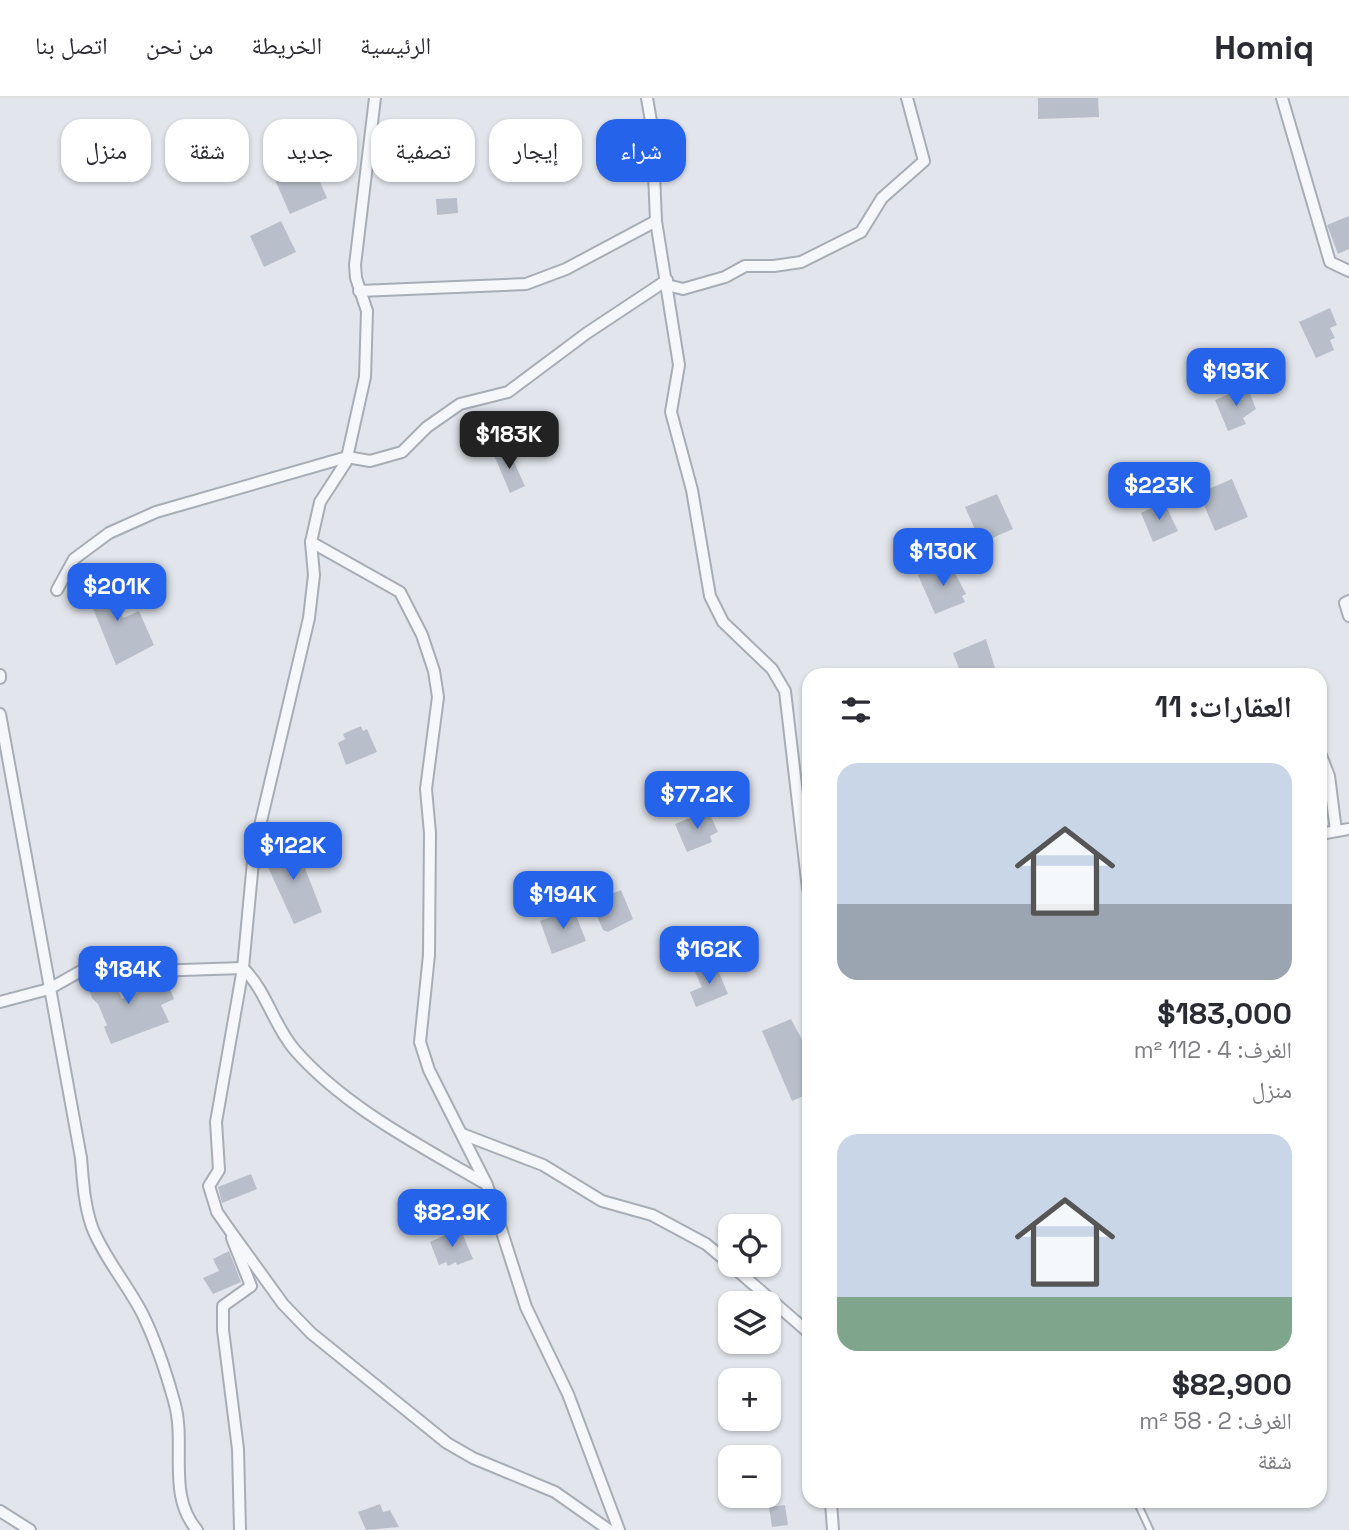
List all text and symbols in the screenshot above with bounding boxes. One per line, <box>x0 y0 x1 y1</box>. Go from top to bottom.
text: Homiq <box>1214 27 1314 69</box>
text: اتصل بنا <box>35 30 108 61</box>
text: من نحن <box>146 30 213 61</box>
text: الخريطة <box>251 30 322 61</box>
text: الرئيسية <box>360 30 431 61</box>
chip: منزل <box>61 119 151 182</box>
chip: شقة <box>165 119 249 182</box>
chip: جديد <box>263 119 357 182</box>
chip: تصفية <box>371 119 475 182</box>
chip: إيجار <box>489 119 582 182</box>
chip: شراء <box>596 119 686 182</box>
pin: $193K <box>1187 348 1285 408</box>
text: $193K <box>1203 356 1269 386</box>
pin: $183K <box>460 412 558 471</box>
text: $183K <box>476 419 542 449</box>
pin: $223K <box>1110 462 1208 522</box>
text: $223K <box>1124 470 1194 500</box>
pin: $130K <box>894 528 992 588</box>
text: $130K <box>909 536 977 566</box>
pin: $201K <box>68 564 166 623</box>
text: $201K <box>83 571 151 601</box>
text: العقارات: 11 <box>1155 687 1292 726</box>
icon: filters <box>837 691 875 729</box>
pin: $77.2K <box>640 772 754 831</box>
text: $77.2K <box>661 779 733 809</box>
icon: home <box>1002 808 1128 934</box>
pin: $122K <box>244 822 342 882</box>
text: $122K <box>260 830 326 860</box>
pin: $194K <box>514 872 612 931</box>
text: $194K <box>529 879 597 909</box>
pin: $162K <box>660 926 758 986</box>
text: $162K <box>676 934 742 964</box>
pin: $184K <box>79 946 177 1006</box>
text: $184K <box>94 954 162 984</box>
text: $183,000 <box>1157 994 1292 1033</box>
text: الغرف: 4 · 112 m² <box>1134 1035 1292 1065</box>
text: منزل <box>1252 1075 1292 1105</box>
icon: home <box>1002 1179 1128 1305</box>
pin: $82.9K <box>395 1190 509 1249</box>
text: $82.9K <box>414 1197 490 1227</box>
map controls <box>718 1214 781 1508</box>
button: locate <box>718 1214 781 1277</box>
button: layers <box>718 1291 781 1354</box>
text: $82,900 <box>1172 1365 1292 1404</box>
button: + <box>718 1368 781 1431</box>
text: الغرف: 2 · 58 m² <box>1139 1406 1292 1436</box>
button: − <box>718 1445 781 1508</box>
text: شقة <box>1258 1446 1292 1476</box>

